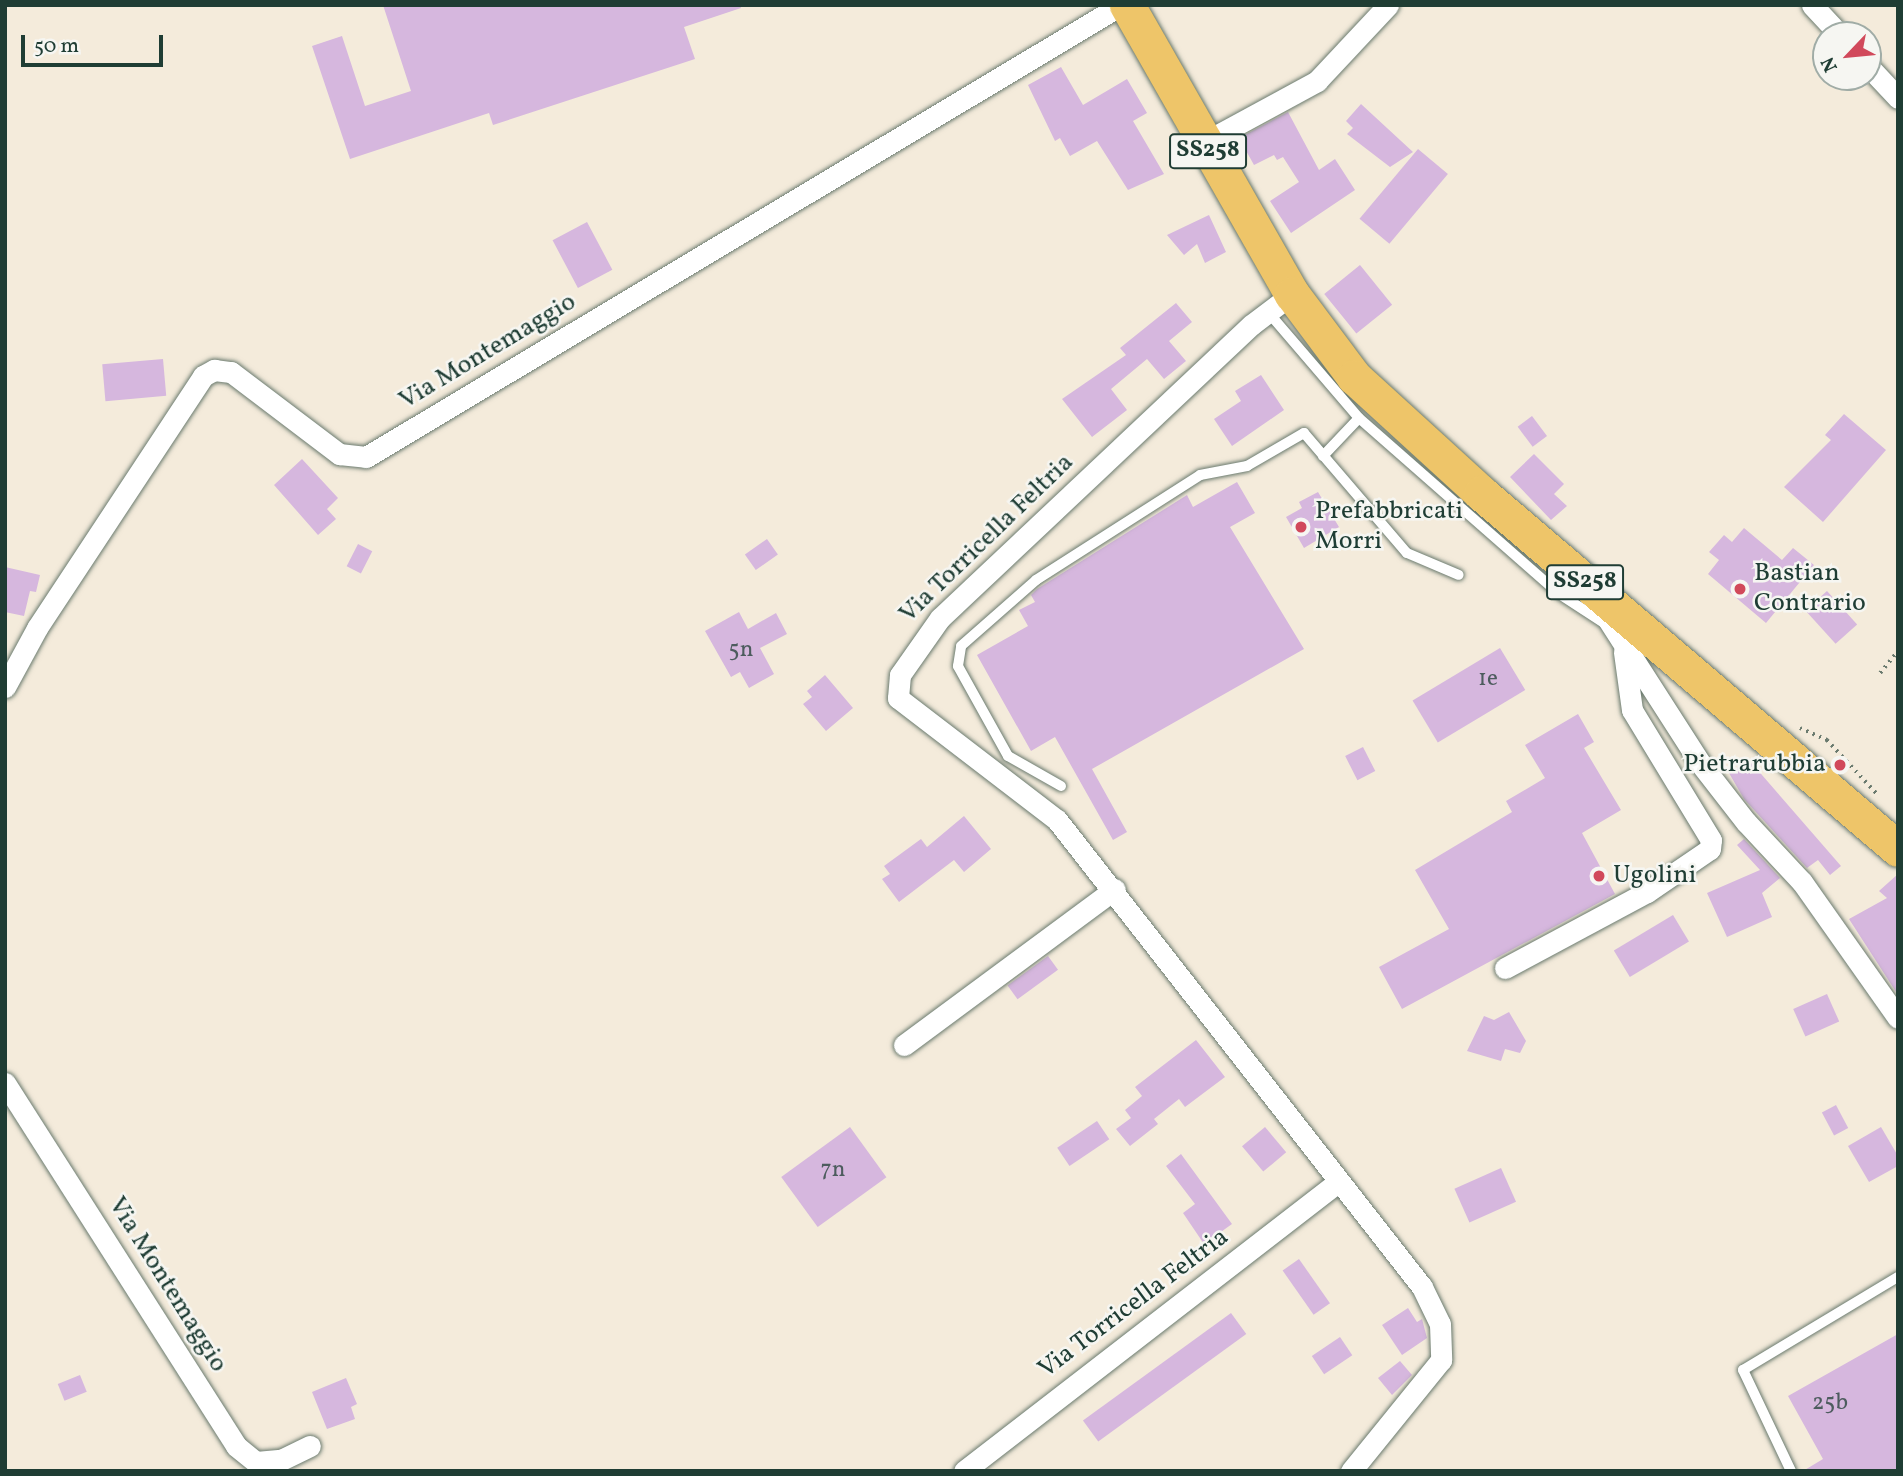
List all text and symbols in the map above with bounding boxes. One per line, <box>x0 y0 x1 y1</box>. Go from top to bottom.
scale bar <box>24 21 166 65</box>
north arrow <box>1812 21 1882 91</box>
text: 50 m <box>34 32 79 61</box>
text: N <box>1815 52 1845 76</box>
road number: SS258 <box>1168 131 1248 172</box>
street label: Via Montemaggio <box>394 287 582 417</box>
street label: Via Torricella Feltria <box>893 447 1081 631</box>
place label: Prefabbricati Morri <box>1315 496 1463 558</box>
marker: Prefabbricati Morri <box>1293 519 1309 535</box>
place label: Bastian Contrario <box>1754 558 1866 620</box>
road number: SS258 <box>1545 562 1625 602</box>
marker: Bastian Contrario <box>1732 581 1748 597</box>
house number: 5n <box>729 636 753 664</box>
house number: 1e <box>1478 665 1498 693</box>
place label: Pietrarubbia <box>1683 749 1826 781</box>
marker: Pietrarubbia <box>1832 757 1848 773</box>
place label: Ugolini <box>1613 860 1696 892</box>
marker: Ugolini <box>1591 868 1607 884</box>
house number: 7n <box>821 1156 845 1184</box>
street label: Via Montemaggio <box>101 1192 233 1378</box>
street label: Via Torricella Feltria <box>1032 1222 1236 1386</box>
house number: 25b <box>1812 1389 1848 1417</box>

